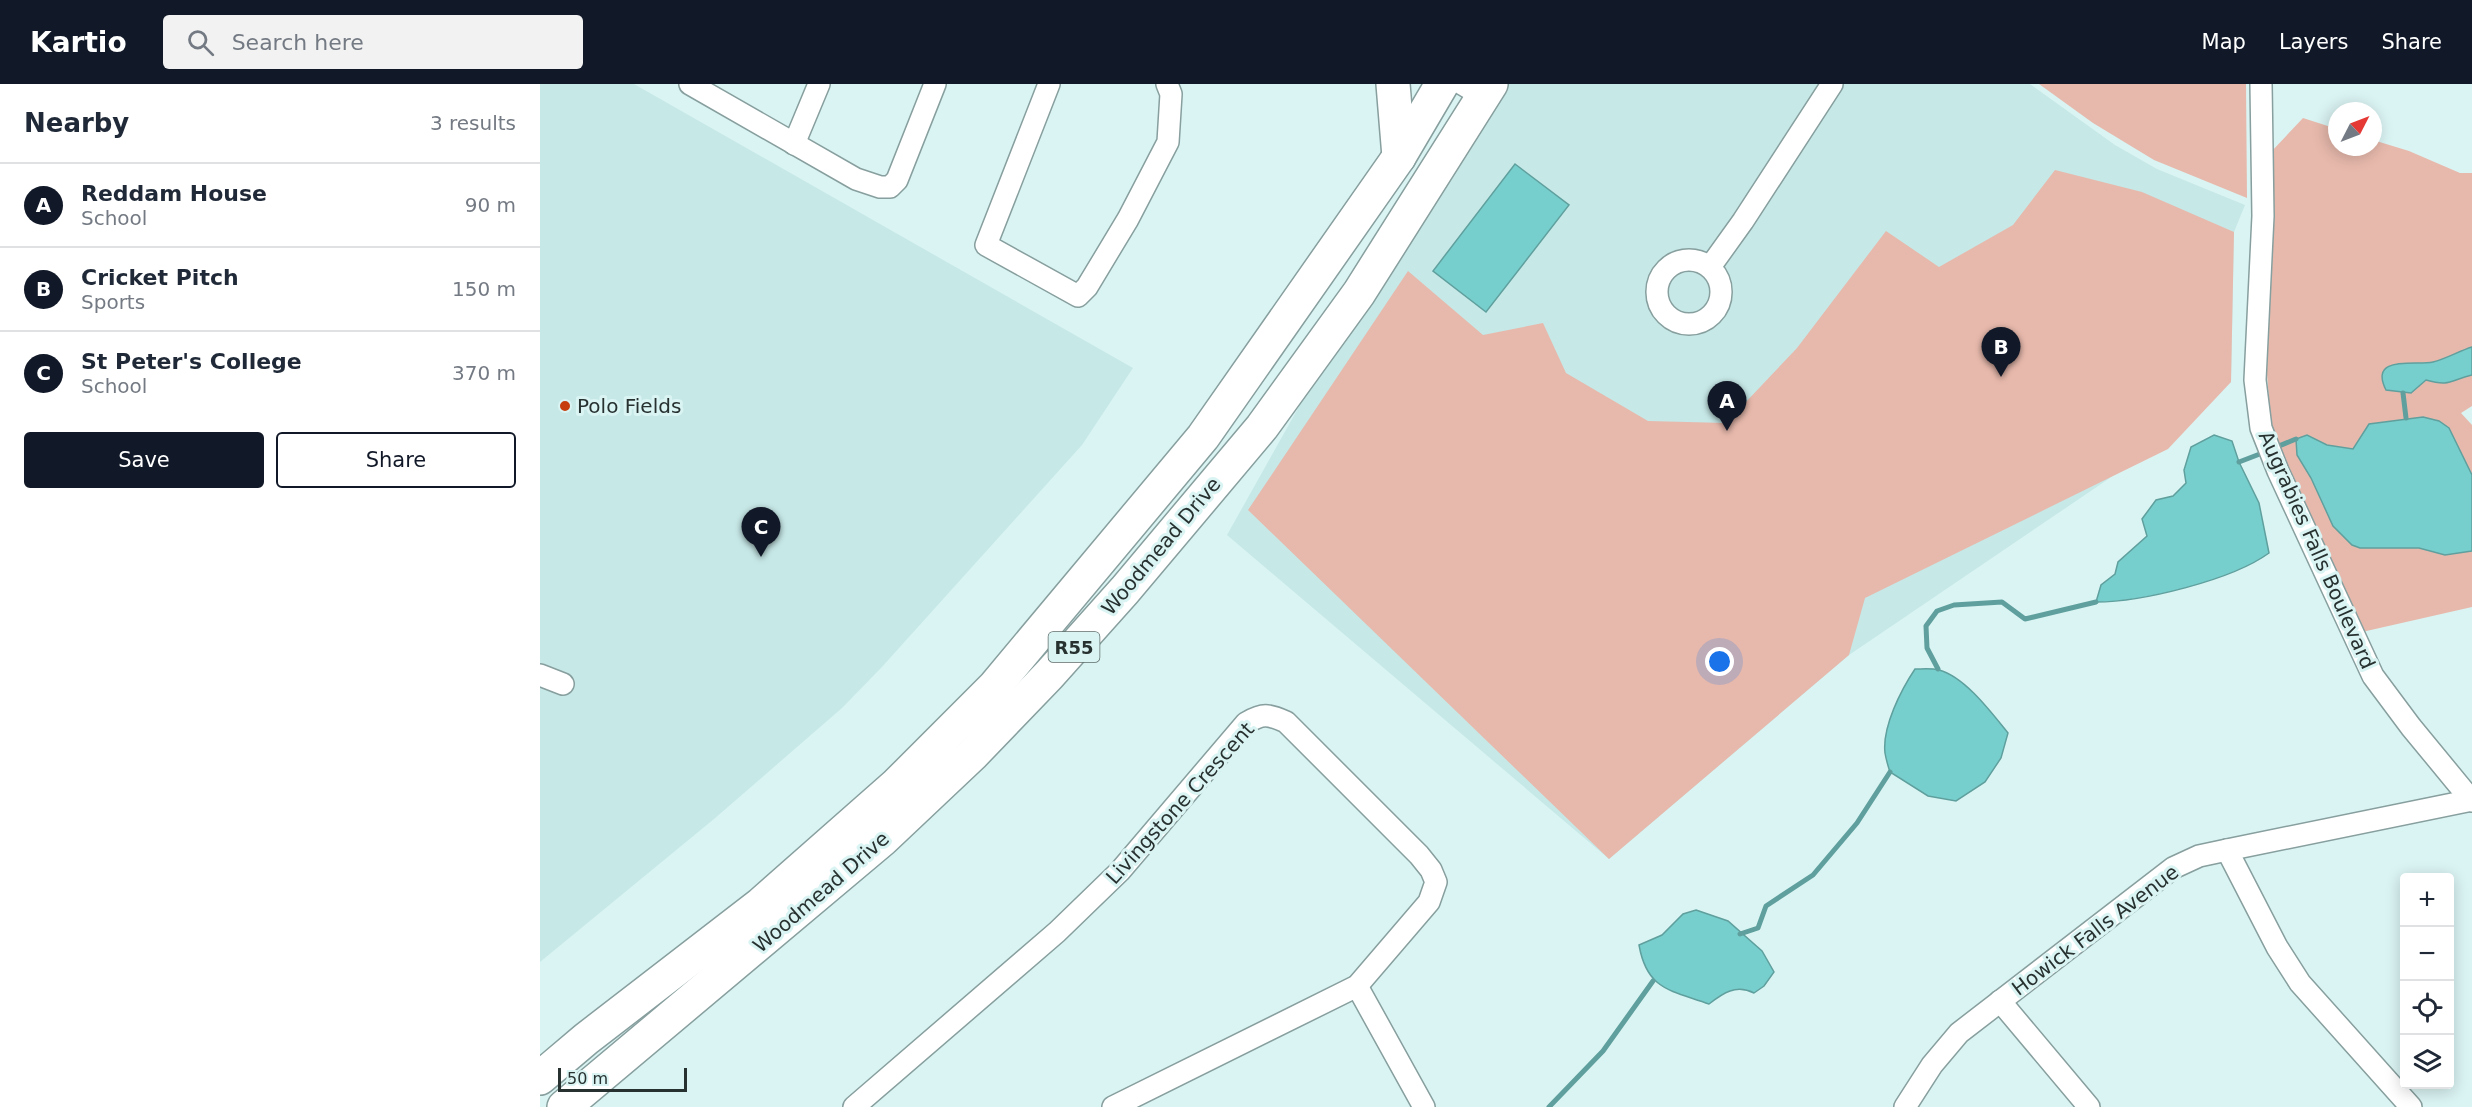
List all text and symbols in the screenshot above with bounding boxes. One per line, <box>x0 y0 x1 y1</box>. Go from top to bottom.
search box <box>163 15 583 69</box>
text: Kartio <box>30 26 127 59</box>
icon: search <box>184 26 217 59</box>
text: Search here <box>232 30 364 55</box>
text: Map <box>2202 30 2246 54</box>
text: Layers <box>2279 30 2348 54</box>
text: Share <box>2381 30 2442 54</box>
north arrow <box>2328 102 2382 156</box>
text: Nearby <box>24 108 129 138</box>
text: 3 results <box>430 111 516 135</box>
text: Reddam House <box>81 181 267 206</box>
text: A <box>36 193 51 217</box>
text: 90 m <box>465 193 516 217</box>
text: School <box>81 206 147 230</box>
text: Cricket Pitch <box>81 265 239 290</box>
text: B <box>36 277 51 301</box>
text: 150 m <box>452 277 516 301</box>
text: Sports <box>81 290 145 314</box>
pin: B <box>1982 328 2020 377</box>
text: St Peter's College <box>81 349 302 374</box>
text: C <box>36 361 51 385</box>
text: 370 m <box>452 361 516 385</box>
text: School <box>81 374 147 398</box>
pin: A <box>1708 382 1746 431</box>
place label: Polo Fields <box>577 394 681 418</box>
marker: Polo Fields <box>558 399 572 413</box>
street label: Augrabies Falls Boulevard <box>2254 427 2380 673</box>
button: Save <box>24 432 264 488</box>
button: Share <box>276 432 516 488</box>
street label: Woodmead Drive <box>1096 472 1226 620</box>
pin: C <box>742 508 780 557</box>
road number: R55 <box>1048 632 1100 662</box>
your location <box>1705 647 1734 676</box>
street label: Livingstone Crescent <box>1101 717 1259 889</box>
street label: Woodmead Drive <box>748 826 894 958</box>
street label: Howick Falls Avenue <box>2007 860 2183 1000</box>
map controls <box>2400 873 2454 1089</box>
button: + <box>2400 873 2454 927</box>
button: − <box>2400 927 2454 981</box>
button: locate <box>2400 981 2454 1035</box>
button: layers <box>2400 1035 2454 1089</box>
scale bar <box>558 1065 687 1092</box>
text: 50 m <box>567 1069 608 1088</box>

